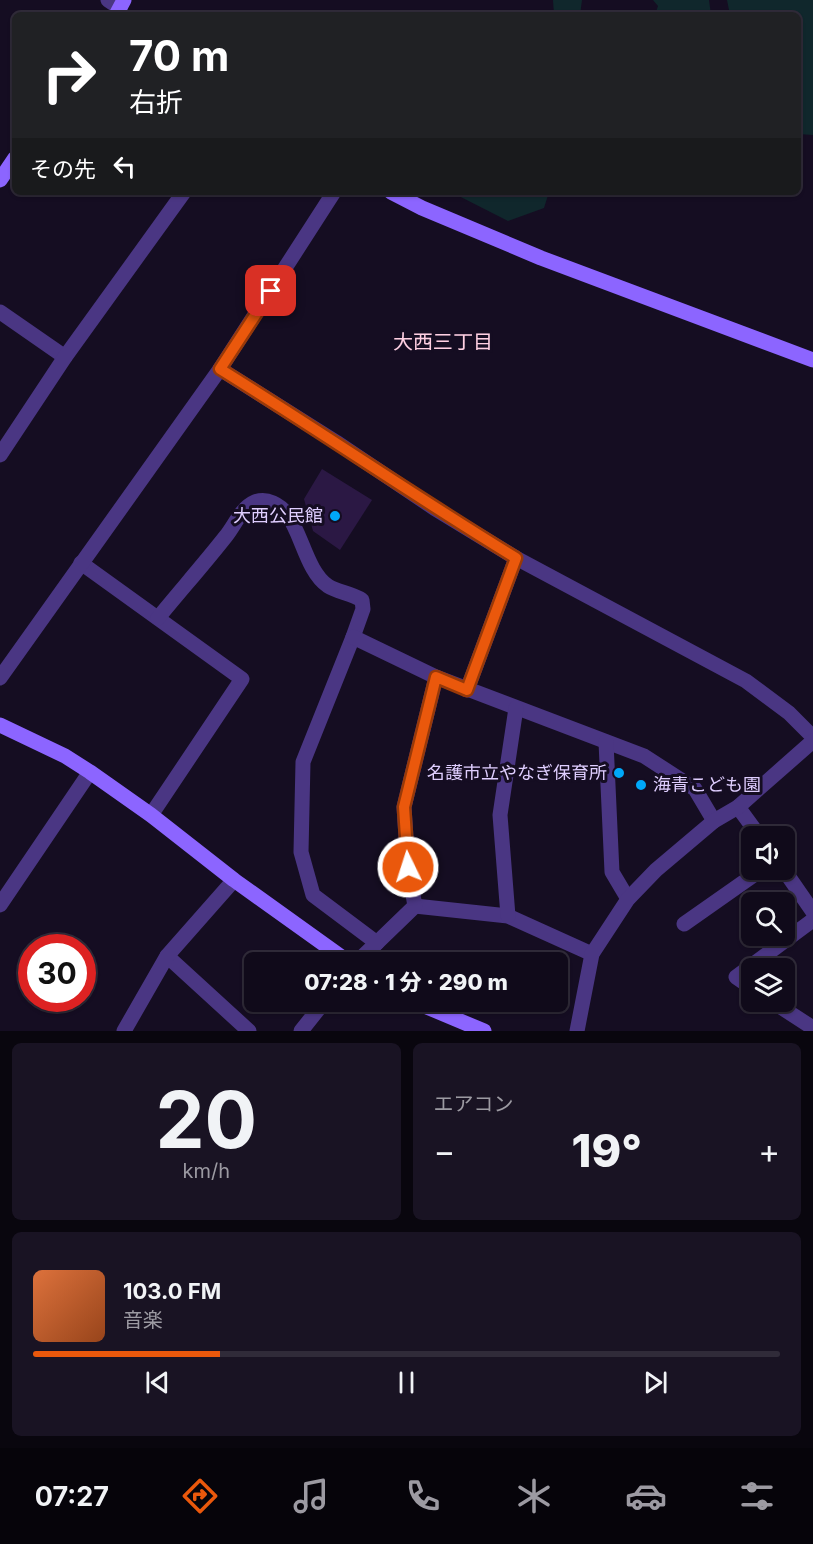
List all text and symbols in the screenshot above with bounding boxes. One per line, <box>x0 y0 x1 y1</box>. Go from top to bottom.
text: 70 m <box>129 30 229 81</box>
icon: right <box>30 36 108 114</box>
text: 右折 <box>129 86 183 119</box>
icon: left <box>108 150 141 183</box>
text: その先 <box>30 156 96 182</box>
pin <box>245 265 296 316</box>
icon: arrive <box>254 274 287 307</box>
district label: 大西三丁目 <box>393 330 493 354</box>
place label: 大西公民館 <box>233 505 323 526</box>
marker: 大西公民館 <box>328 509 342 523</box>
place label: 名護市立やなぎ保育所 <box>427 762 607 783</box>
marker: 名護市立やなぎ保育所 <box>612 766 626 780</box>
place label: 海青こども園 <box>653 774 761 795</box>
marker: 海青こども園 <box>634 778 648 792</box>
map controls <box>741 826 795 1012</box>
button: sound <box>741 826 795 880</box>
position arrow <box>376 835 440 899</box>
button: search <box>741 892 795 946</box>
speed limit sign: 30 <box>18 934 96 1012</box>
button: layers <box>741 958 795 1012</box>
text: 07:28 · 1 分 · 290 m <box>304 969 508 995</box>
text: 20 <box>155 1072 257 1167</box>
text: エアコン <box>434 1092 514 1116</box>
text: 19° <box>572 1123 642 1178</box>
text: − <box>434 1131 455 1171</box>
text: + <box>758 1131 780 1171</box>
text: km/h <box>182 1159 230 1183</box>
text: 103.0 FM <box>123 1278 221 1304</box>
text: 音楽 <box>123 1308 163 1332</box>
icon: previous <box>141 1366 174 1399</box>
icon: pause <box>390 1366 423 1399</box>
icon: next <box>639 1366 672 1399</box>
icon: directions <box>179 1475 221 1517</box>
icon: music <box>290 1475 332 1517</box>
icon: phone <box>402 1475 444 1517</box>
icon: climate <box>513 1475 555 1517</box>
icon: car <box>625 1475 667 1517</box>
icon: filters <box>736 1475 778 1517</box>
text: 07:27 <box>35 1480 109 1513</box>

